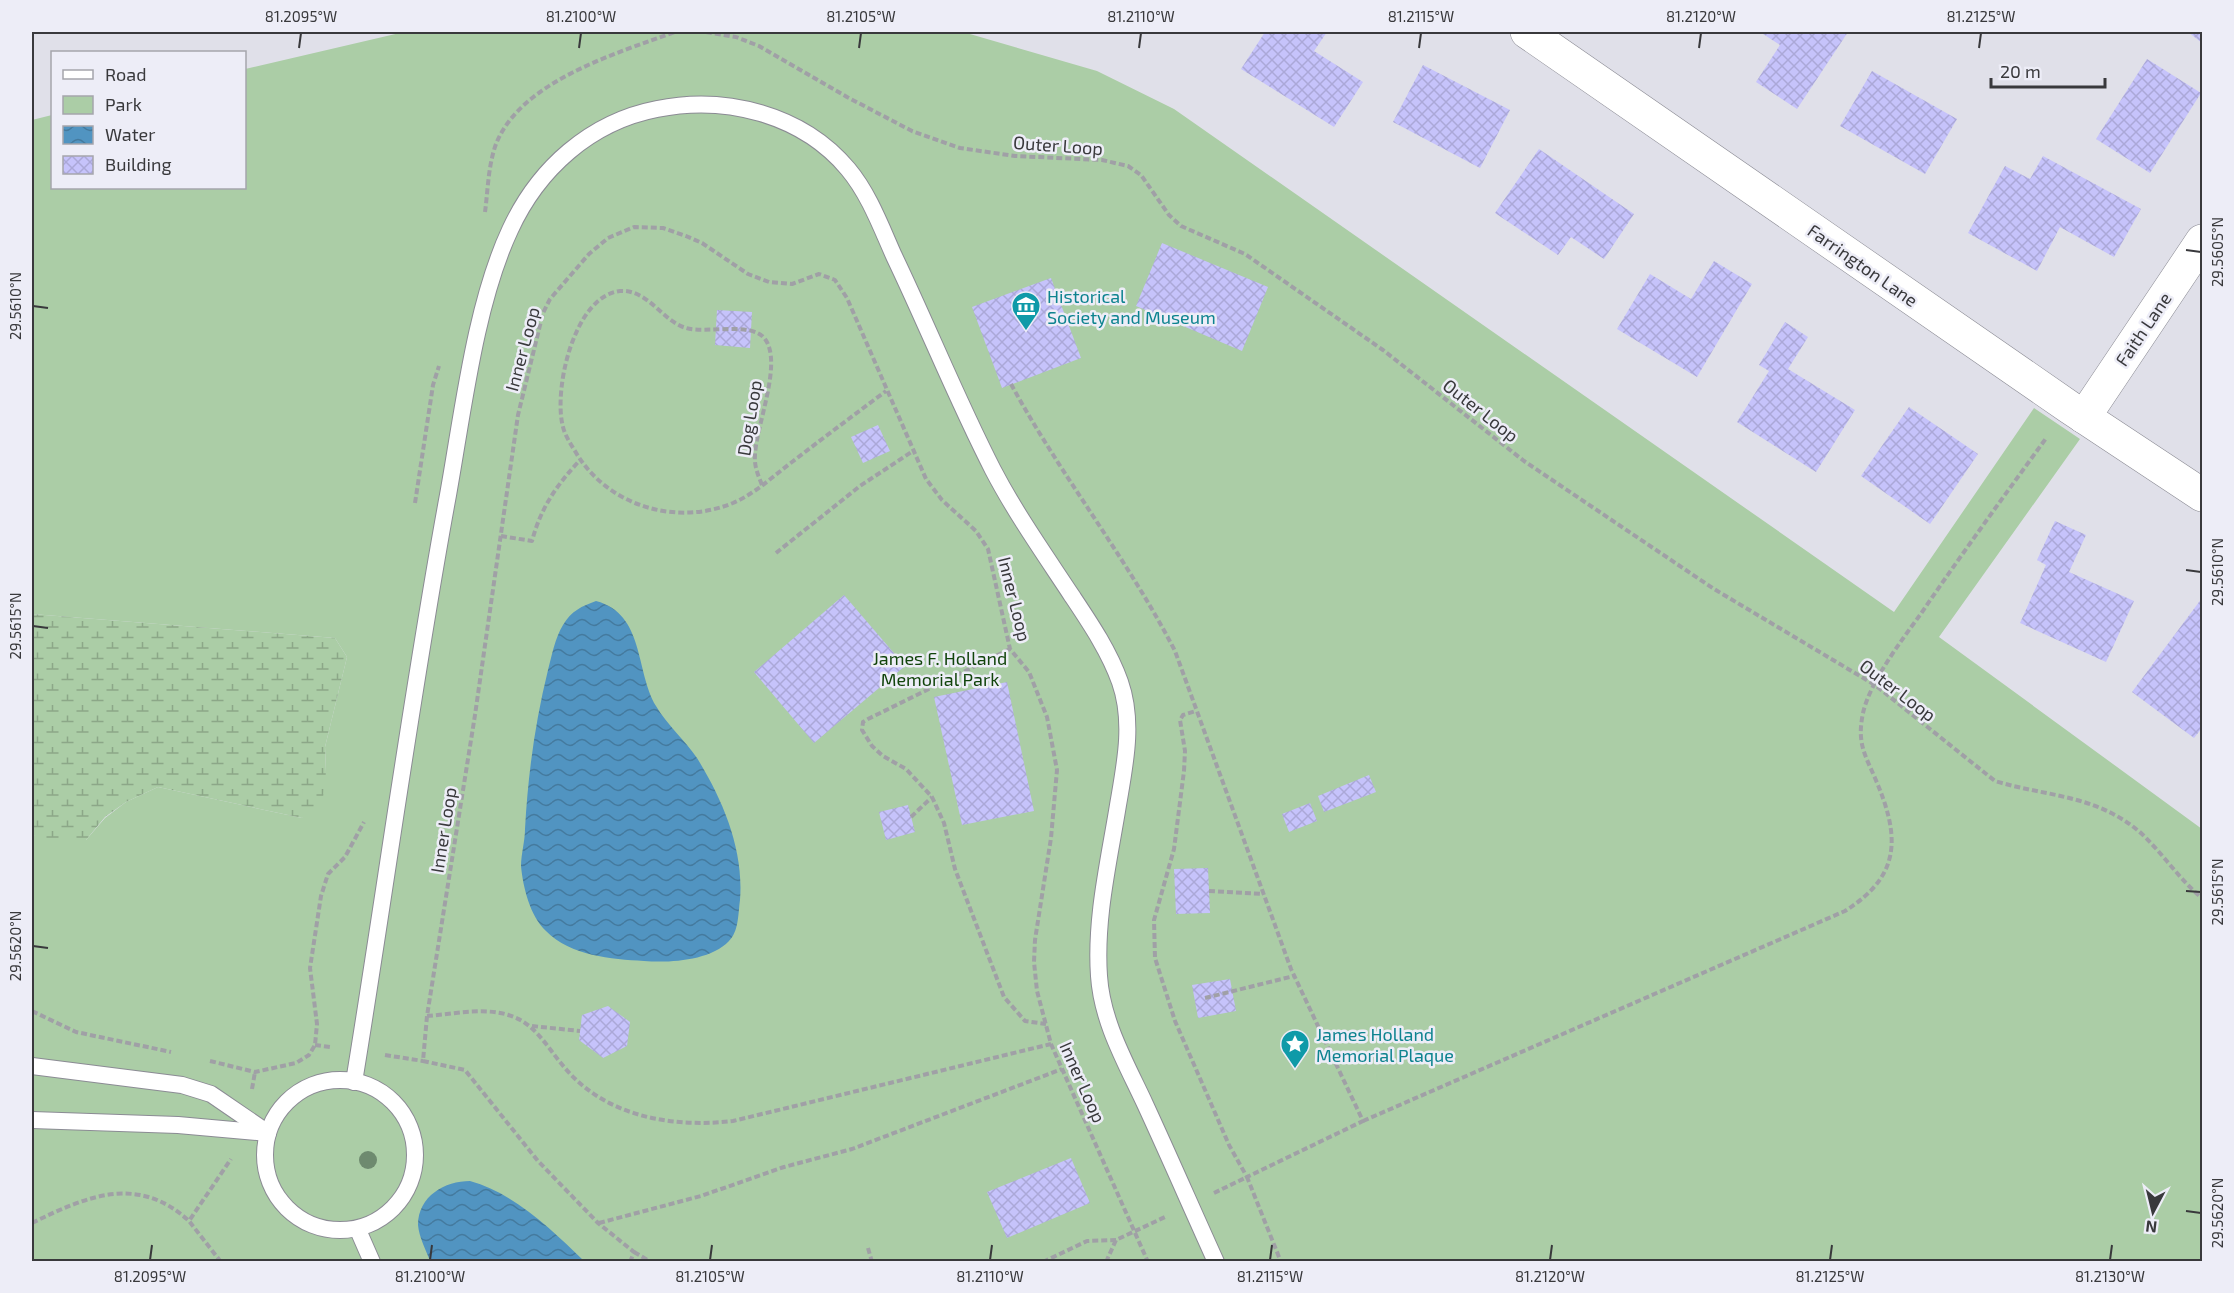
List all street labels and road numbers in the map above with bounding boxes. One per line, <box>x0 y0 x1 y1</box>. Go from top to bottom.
street label: Outer Loop <box>1012 131 1104 159</box>
street label: Farrington Lane <box>1804 219 1922 311</box>
street label: Faith Lane <box>2110 288 2176 370</box>
street label: Inner Loop <box>500 304 544 394</box>
street label: Outer Loop <box>1439 374 1523 446</box>
street label: Dog Loop <box>732 379 766 457</box>
street label: Inner Loop <box>994 554 1036 644</box>
street label: Outer Loop <box>1856 654 1940 726</box>
street label: Inner Loop <box>425 786 461 874</box>
street label: Inner Loop <box>1055 1038 1111 1126</box>

